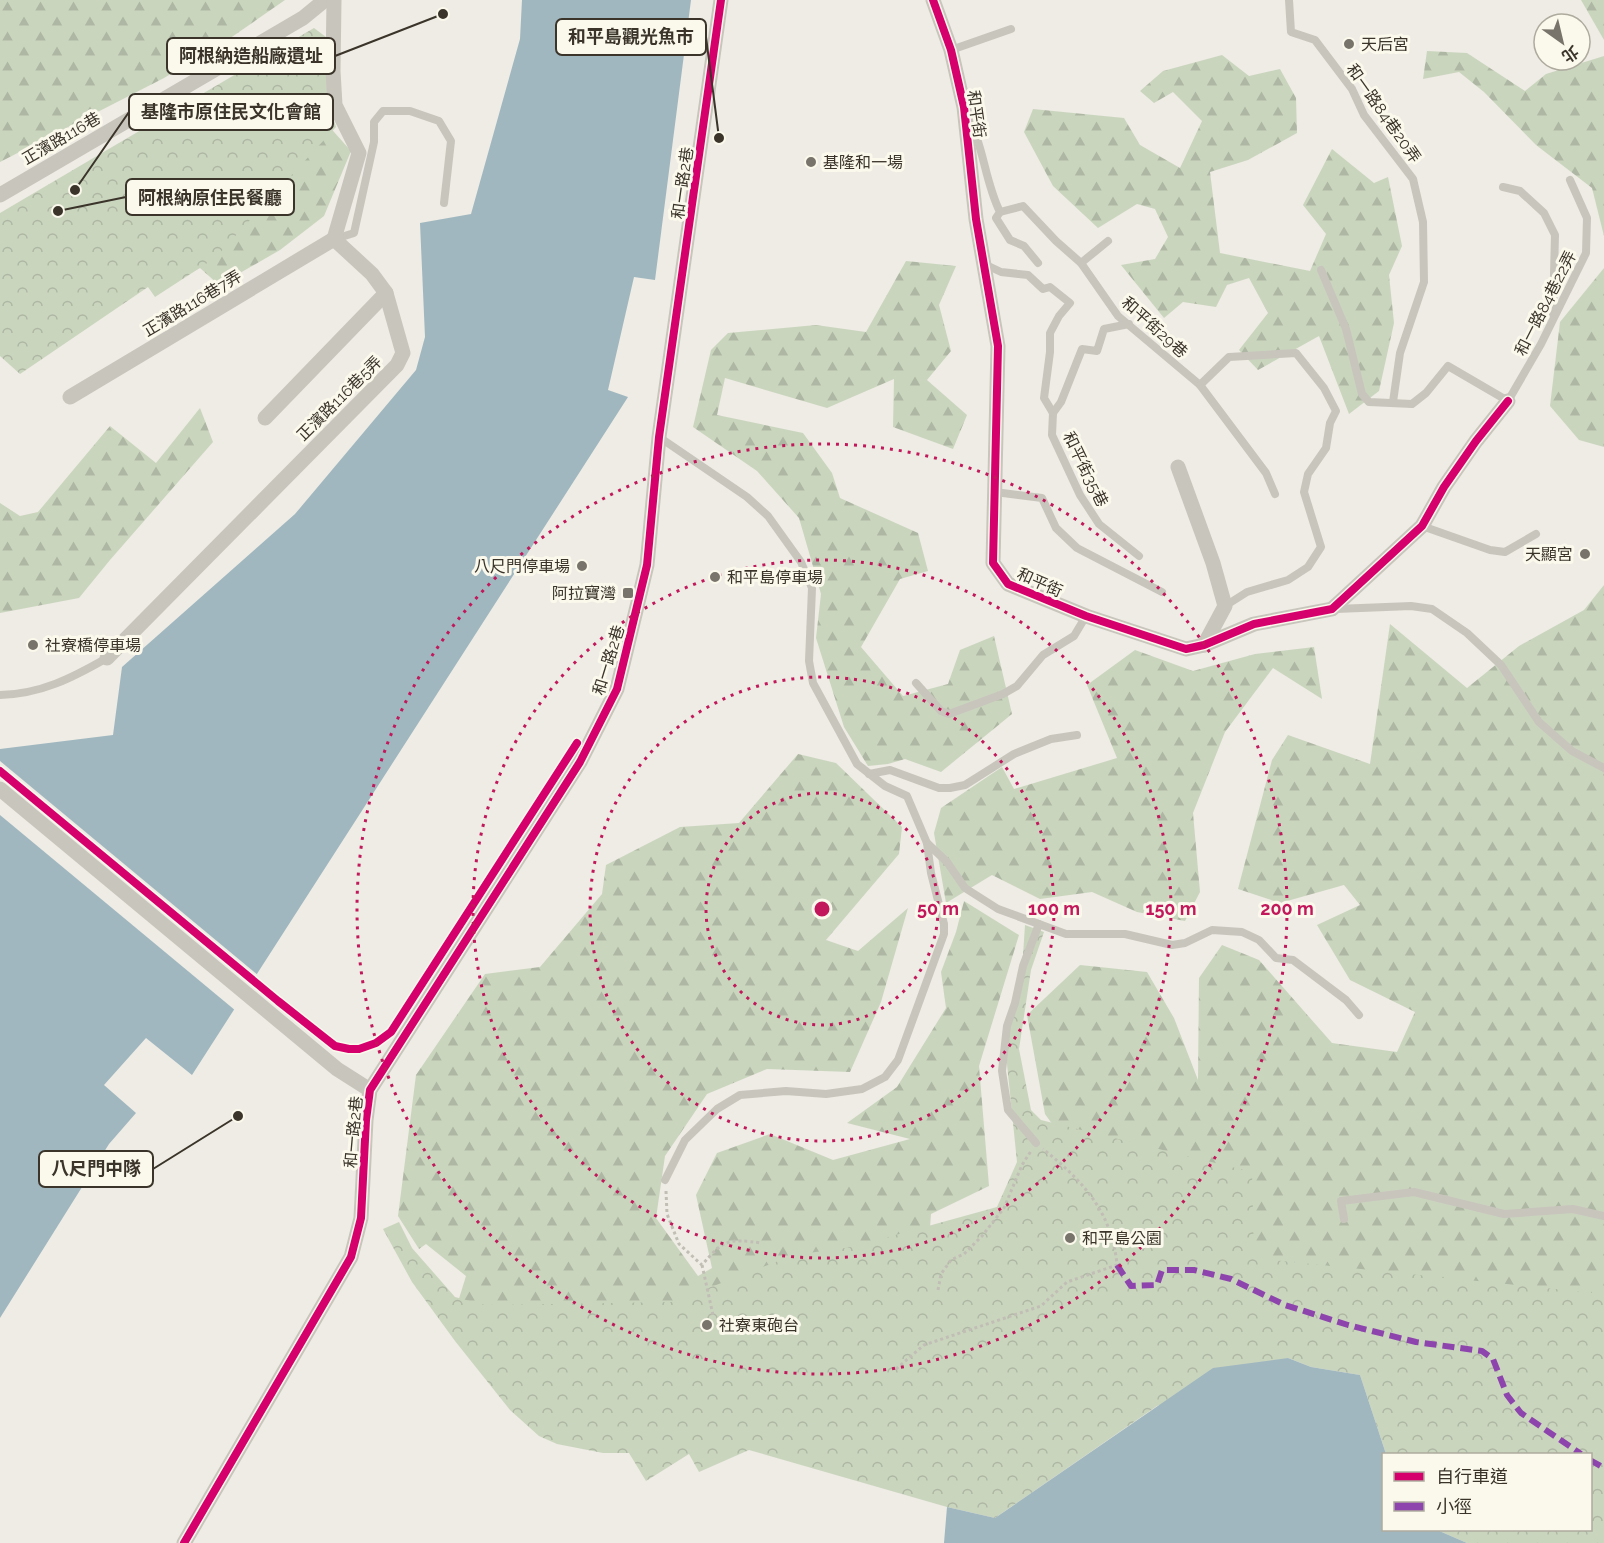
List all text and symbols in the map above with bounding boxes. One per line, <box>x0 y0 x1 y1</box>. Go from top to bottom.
north arrow <box>1532 12 1592 72</box>
callout: 和平島觀光魚市 <box>556 19 706 55</box>
text: 和平島觀光魚市 <box>568 26 694 47</box>
place label: 天后宮 <box>1361 35 1409 54</box>
marker: 天后宮 <box>1342 37 1356 51</box>
callout: 阿根納造船廠遺址 <box>167 38 335 74</box>
text: 北 <box>1558 42 1582 66</box>
text: 阿根納造船廠遺址 <box>179 45 323 66</box>
street label: 和一路84巷20弄 <box>1342 60 1425 166</box>
street label: 和平街 <box>964 89 989 139</box>
callout: 基隆市原住民文化會館 <box>129 94 333 130</box>
text: 基隆市原住民文化會館 <box>141 101 321 122</box>
street label: 正濱路116巷 <box>19 108 104 169</box>
street label: 和一路2巷 <box>668 146 697 220</box>
place label: 基隆和一場 <box>823 153 903 172</box>
marker: 基隆和一場 <box>804 155 818 169</box>
callout: 阿根納原住民餐廳 <box>126 179 294 215</box>
text: 阿根納原住民餐廳 <box>138 187 282 208</box>
street label: 和一路84巷22弄 <box>1511 248 1580 359</box>
street label: 正濱路116巷7弄 <box>139 266 245 340</box>
street label: 和平街29巷 <box>1118 293 1191 362</box>
street label: 正濱路116巷5弄 <box>293 352 386 445</box>
street label: 和平街35巷 <box>1059 429 1112 510</box>
place label: 天顯宮 <box>1525 545 1573 564</box>
marker: 天顯宮 <box>1578 547 1592 561</box>
place label: 八尺門停車場 <box>474 557 570 576</box>
marker: 八尺門停車場 <box>575 559 589 573</box>
street label: 和平街 <box>1014 564 1066 601</box>
place label: 和平島停車場 <box>727 568 823 587</box>
marker: 和平島停車場 <box>708 570 722 584</box>
place label: 阿拉寶灣 <box>552 584 616 603</box>
marker: 阿拉寶灣 <box>621 586 635 600</box>
street label: 和一路2巷 <box>589 623 628 698</box>
place label: 社寮橋停車場 <box>45 636 141 655</box>
marker: 社寮橋停車場 <box>26 638 40 652</box>
text: 50 m <box>917 898 959 919</box>
text: 100 m <box>1028 898 1080 919</box>
text: 150 m <box>1146 898 1197 919</box>
text: 200 m <box>1260 898 1314 919</box>
centre of rings <box>812 899 832 919</box>
street label: 和一路2巷 <box>341 1095 366 1169</box>
callout: 八尺門中隊 <box>39 1151 153 1187</box>
text: 八尺門中隊 <box>51 1158 141 1179</box>
place label: 和平島公園 <box>1082 1229 1162 1248</box>
marker: 和平島公園 <box>1063 1231 1077 1245</box>
place label: 社寮東砲台 <box>719 1316 799 1335</box>
marker: 社寮東砲台 <box>700 1318 714 1332</box>
legend <box>1382 1453 1592 1531</box>
text: 自行車道 <box>1436 1466 1508 1487</box>
text: 小徑 <box>1436 1496 1472 1517</box>

